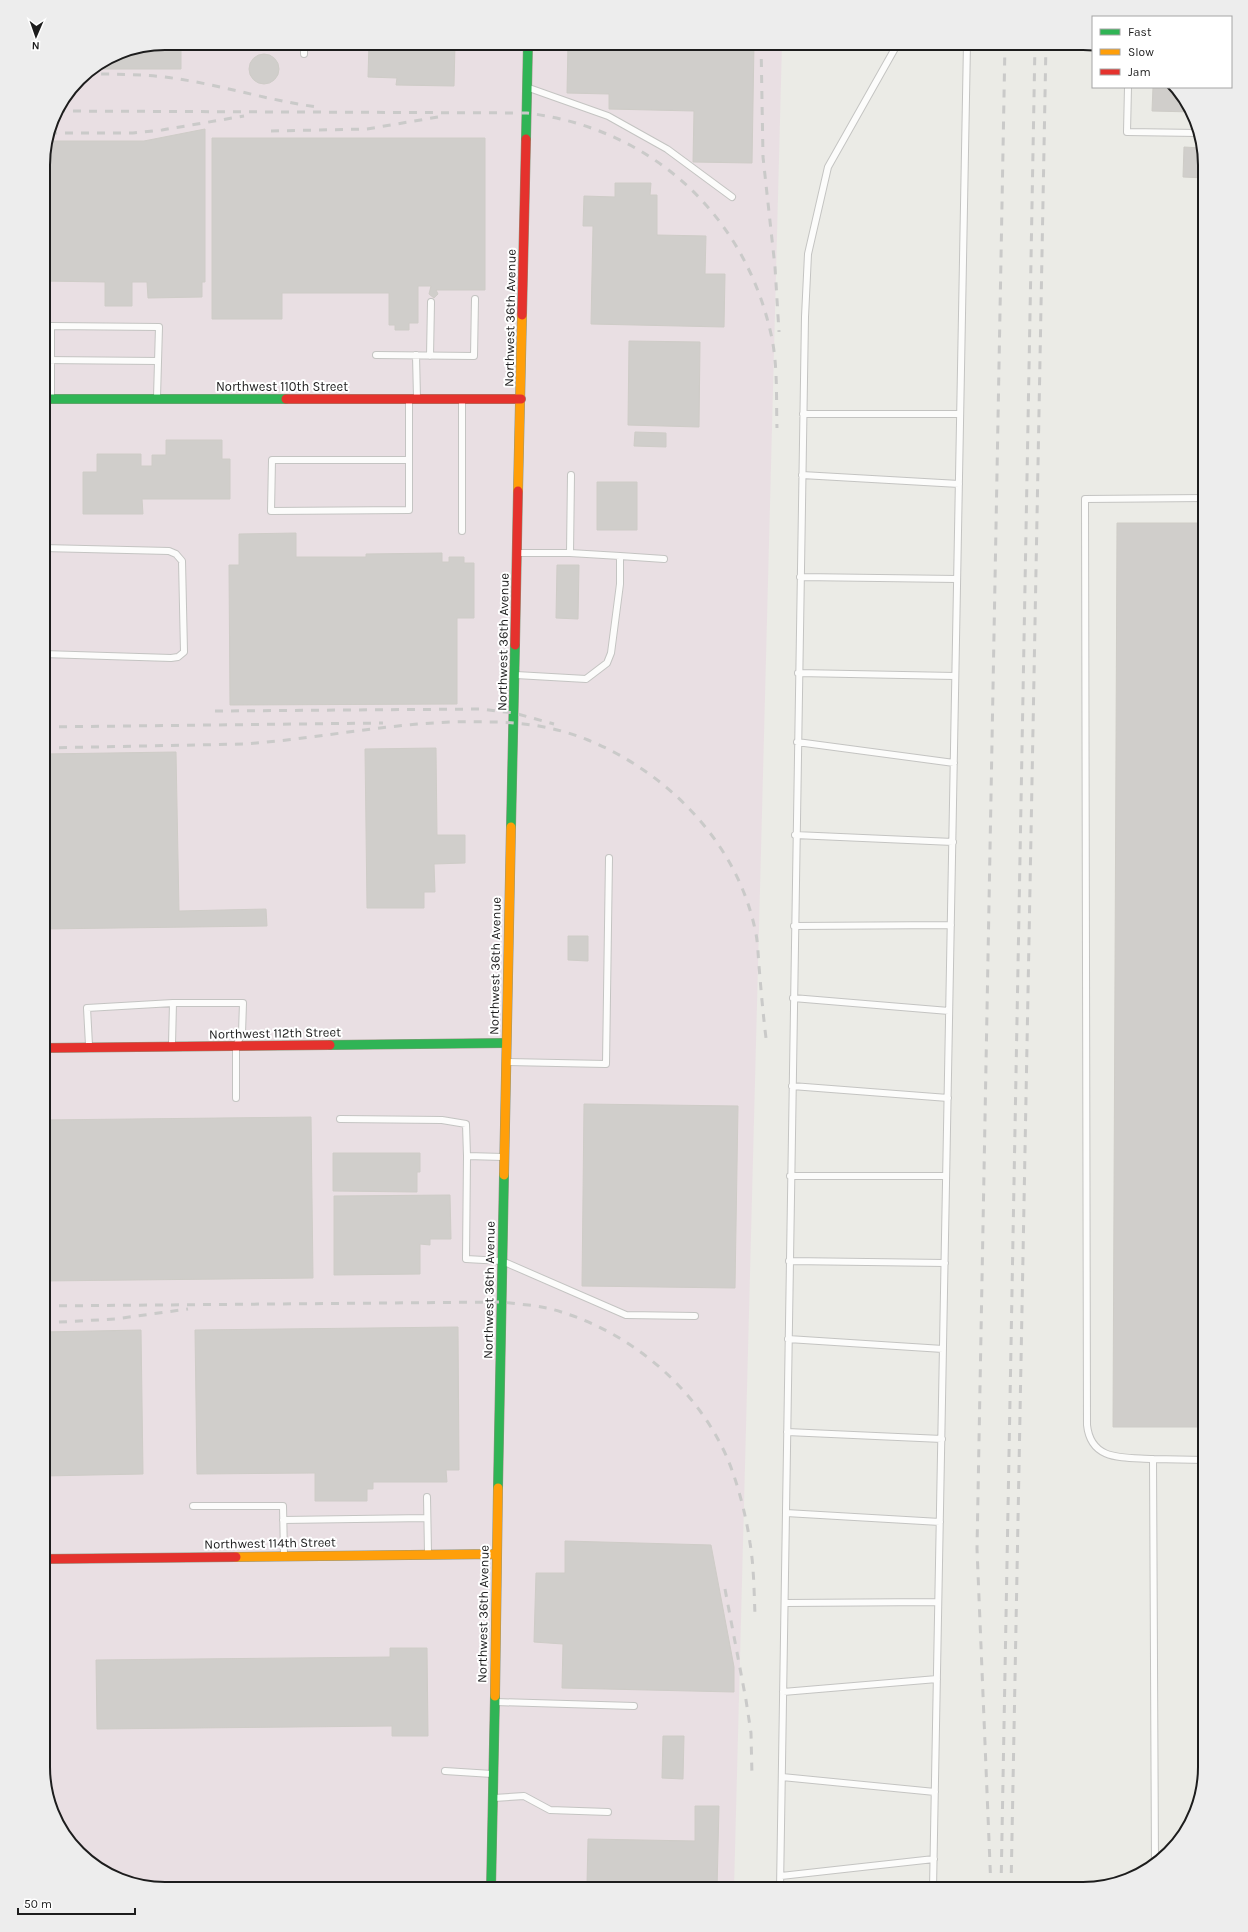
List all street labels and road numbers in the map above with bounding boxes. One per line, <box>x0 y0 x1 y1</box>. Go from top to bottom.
street label: Northwest 36th Avenue <box>501 249 519 387</box>
street label: Northwest 110th Street <box>216 379 348 394</box>
street label: Northwest 36th Avenue <box>494 573 512 711</box>
street label: Northwest 36th Avenue <box>486 897 504 1035</box>
street label: Northwest 112th Street <box>209 1024 341 1042</box>
street label: Northwest 36th Avenue <box>480 1221 498 1359</box>
street label: Northwest 114th Street <box>204 1534 336 1552</box>
street label: Northwest 36th Avenue <box>474 1545 492 1683</box>

